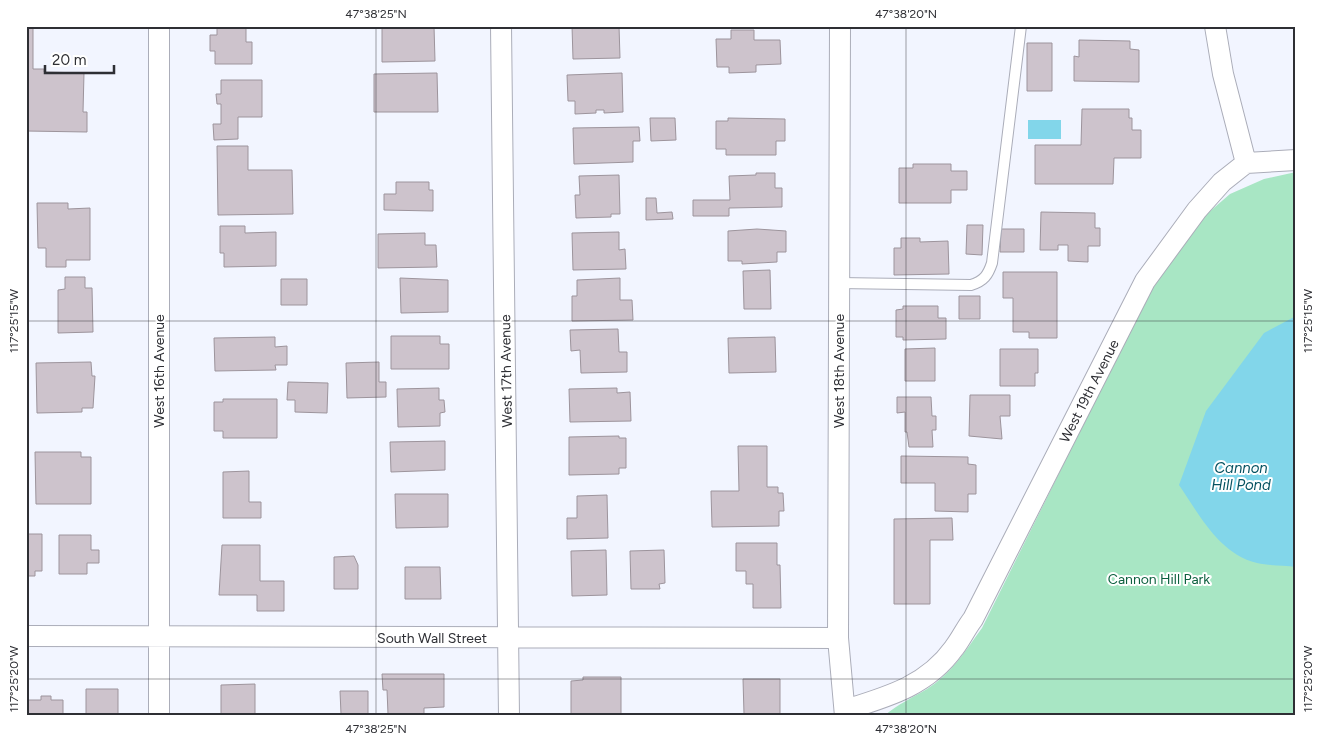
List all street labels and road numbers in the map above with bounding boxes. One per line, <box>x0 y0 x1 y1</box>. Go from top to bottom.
street label: West 16th Avenue <box>151 314 168 428</box>
street label: West 17th Avenue <box>497 314 516 428</box>
street label: West 18th Avenue <box>831 314 848 428</box>
street label: West 19th Avenue <box>1056 337 1123 446</box>
street label: South Wall Street <box>377 630 487 647</box>

